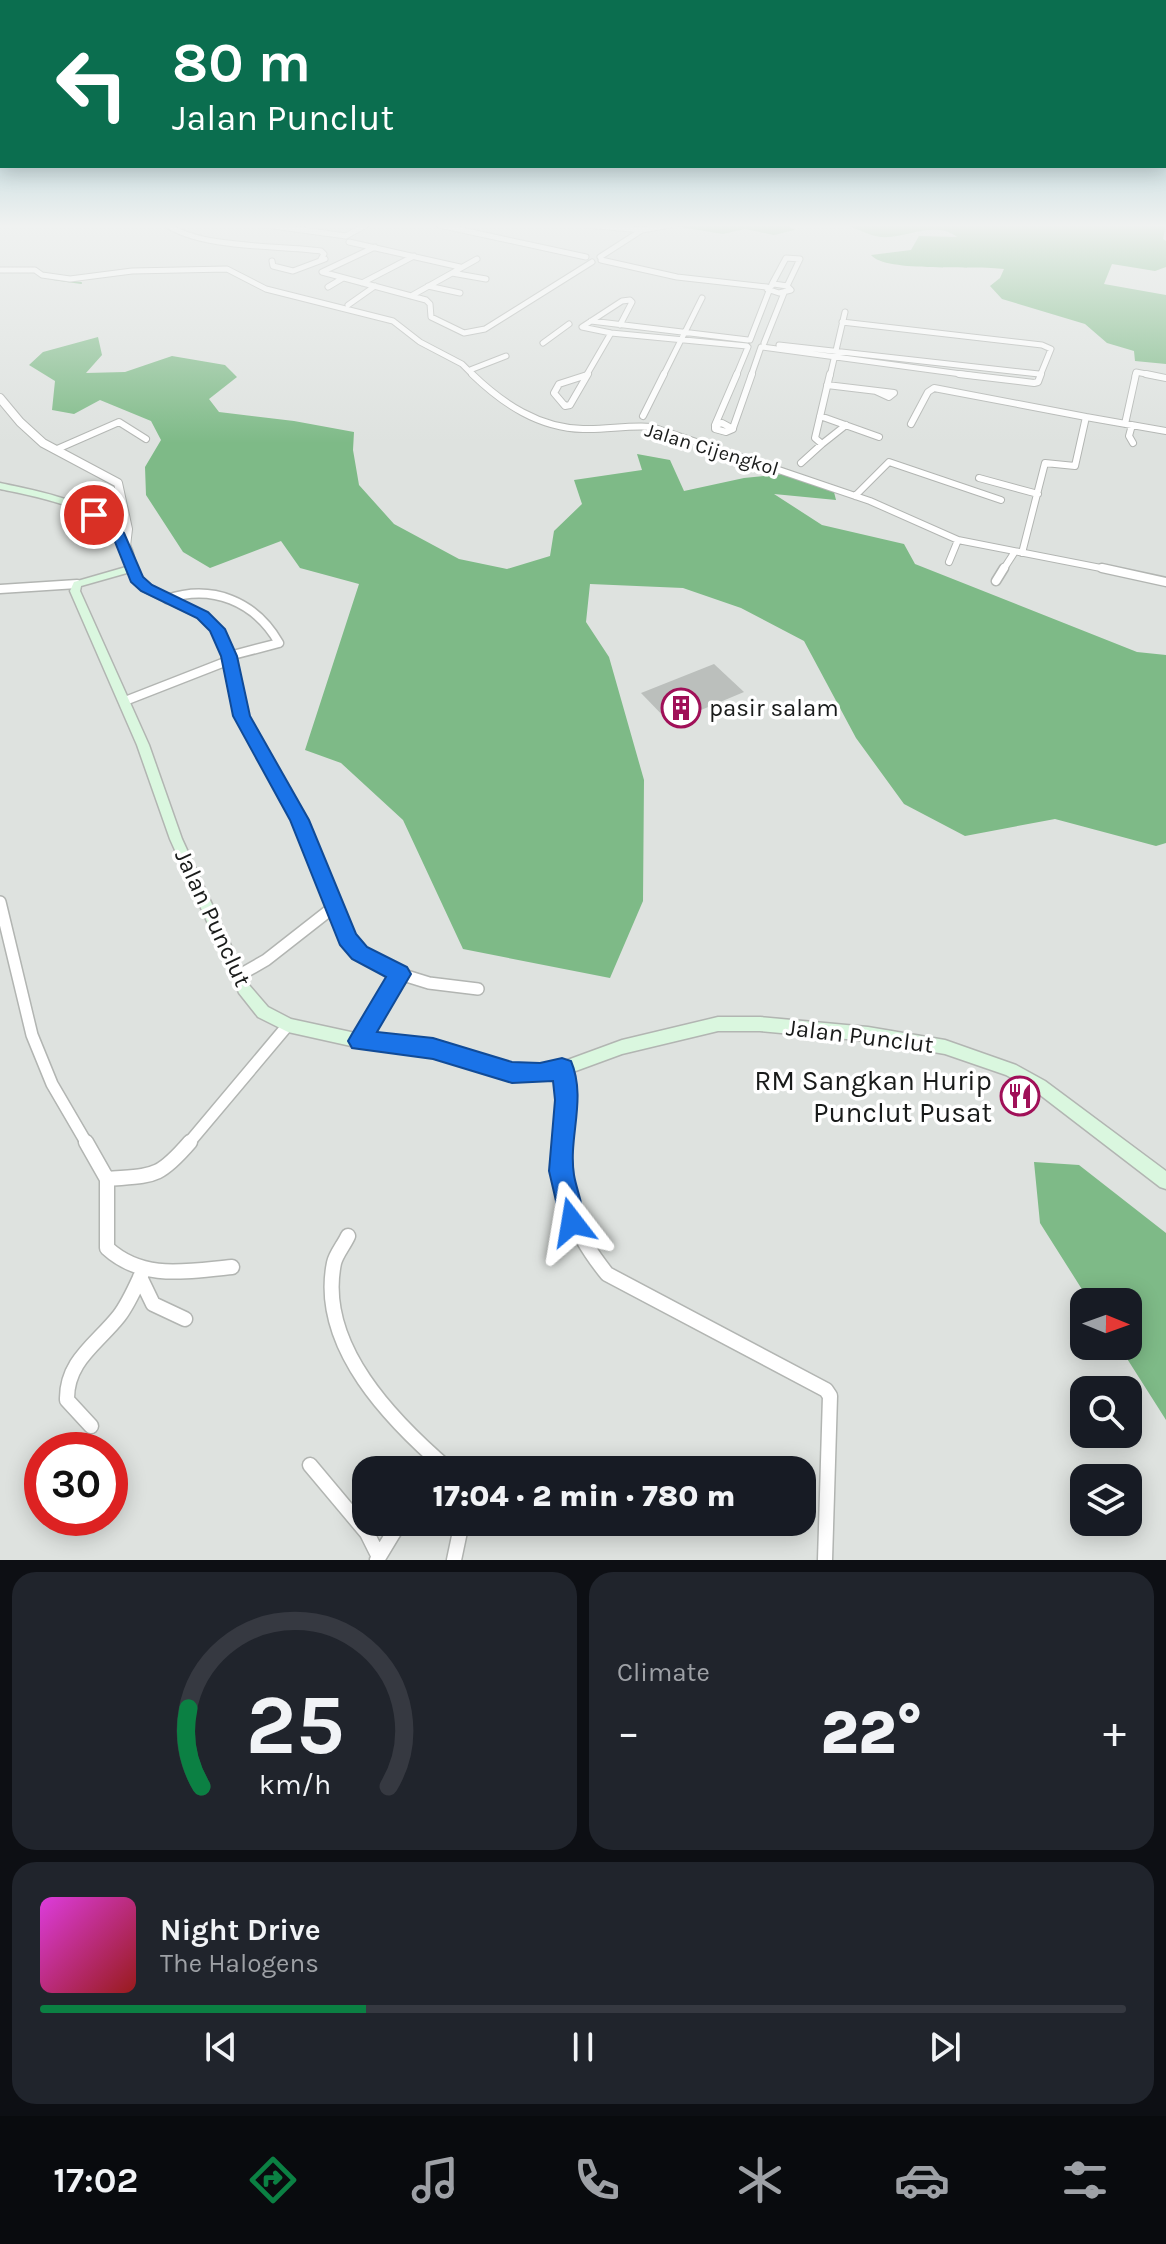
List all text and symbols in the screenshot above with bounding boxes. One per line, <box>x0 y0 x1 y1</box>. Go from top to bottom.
text: 80 m <box>172 30 311 95</box>
icon: left <box>40 32 144 136</box>
text: Jalan Punclut <box>172 97 394 139</box>
street label: Jalan Cijengkol <box>642 418 781 481</box>
pin <box>60 481 128 549</box>
icon: arrive <box>72 493 116 537</box>
building icon: pasir salam <box>660 687 702 729</box>
place label: pasir salam <box>709 694 839 722</box>
street label: Jalan Punclut <box>169 845 257 991</box>
street label: Jalan Punclut <box>785 1013 935 1059</box>
place label: RM Sangkan Hurip Punclut Pusat <box>754 1064 992 1129</box>
restaurant icon: RM Sangkan Hurip Punclut Pusat <box>999 1075 1041 1117</box>
position arrow <box>530 1180 614 1264</box>
north arrow <box>1070 1288 1142 1360</box>
map controls <box>1070 1288 1142 1536</box>
button: search <box>1070 1376 1142 1448</box>
speed limit sign: 30 <box>24 1432 128 1536</box>
button: layers <box>1070 1464 1142 1536</box>
text: 17:04 · 2 min · 780 m <box>433 1478 735 1514</box>
text: Climate <box>617 1657 710 1688</box>
text: 25 <box>245 1677 344 1774</box>
text: 22° <box>820 1698 923 1768</box>
text: − <box>617 1707 640 1758</box>
text: + <box>1103 1707 1126 1758</box>
text: km/h <box>258 1768 331 1801</box>
text: Night Drive <box>160 1912 321 1948</box>
text: The Halogens <box>160 1948 319 1979</box>
icon: previous <box>199 2025 243 2069</box>
icon: pause <box>561 2025 605 2069</box>
icon: next <box>923 2025 967 2069</box>
icon: directions <box>245 2152 301 2208</box>
icon: music <box>407 2152 463 2208</box>
icon: phone <box>569 2152 625 2208</box>
icon: climate <box>732 2152 788 2208</box>
icon: car <box>894 2152 950 2208</box>
icon: filters <box>1057 2152 1113 2208</box>
text: 17:02 <box>53 2159 138 2201</box>

